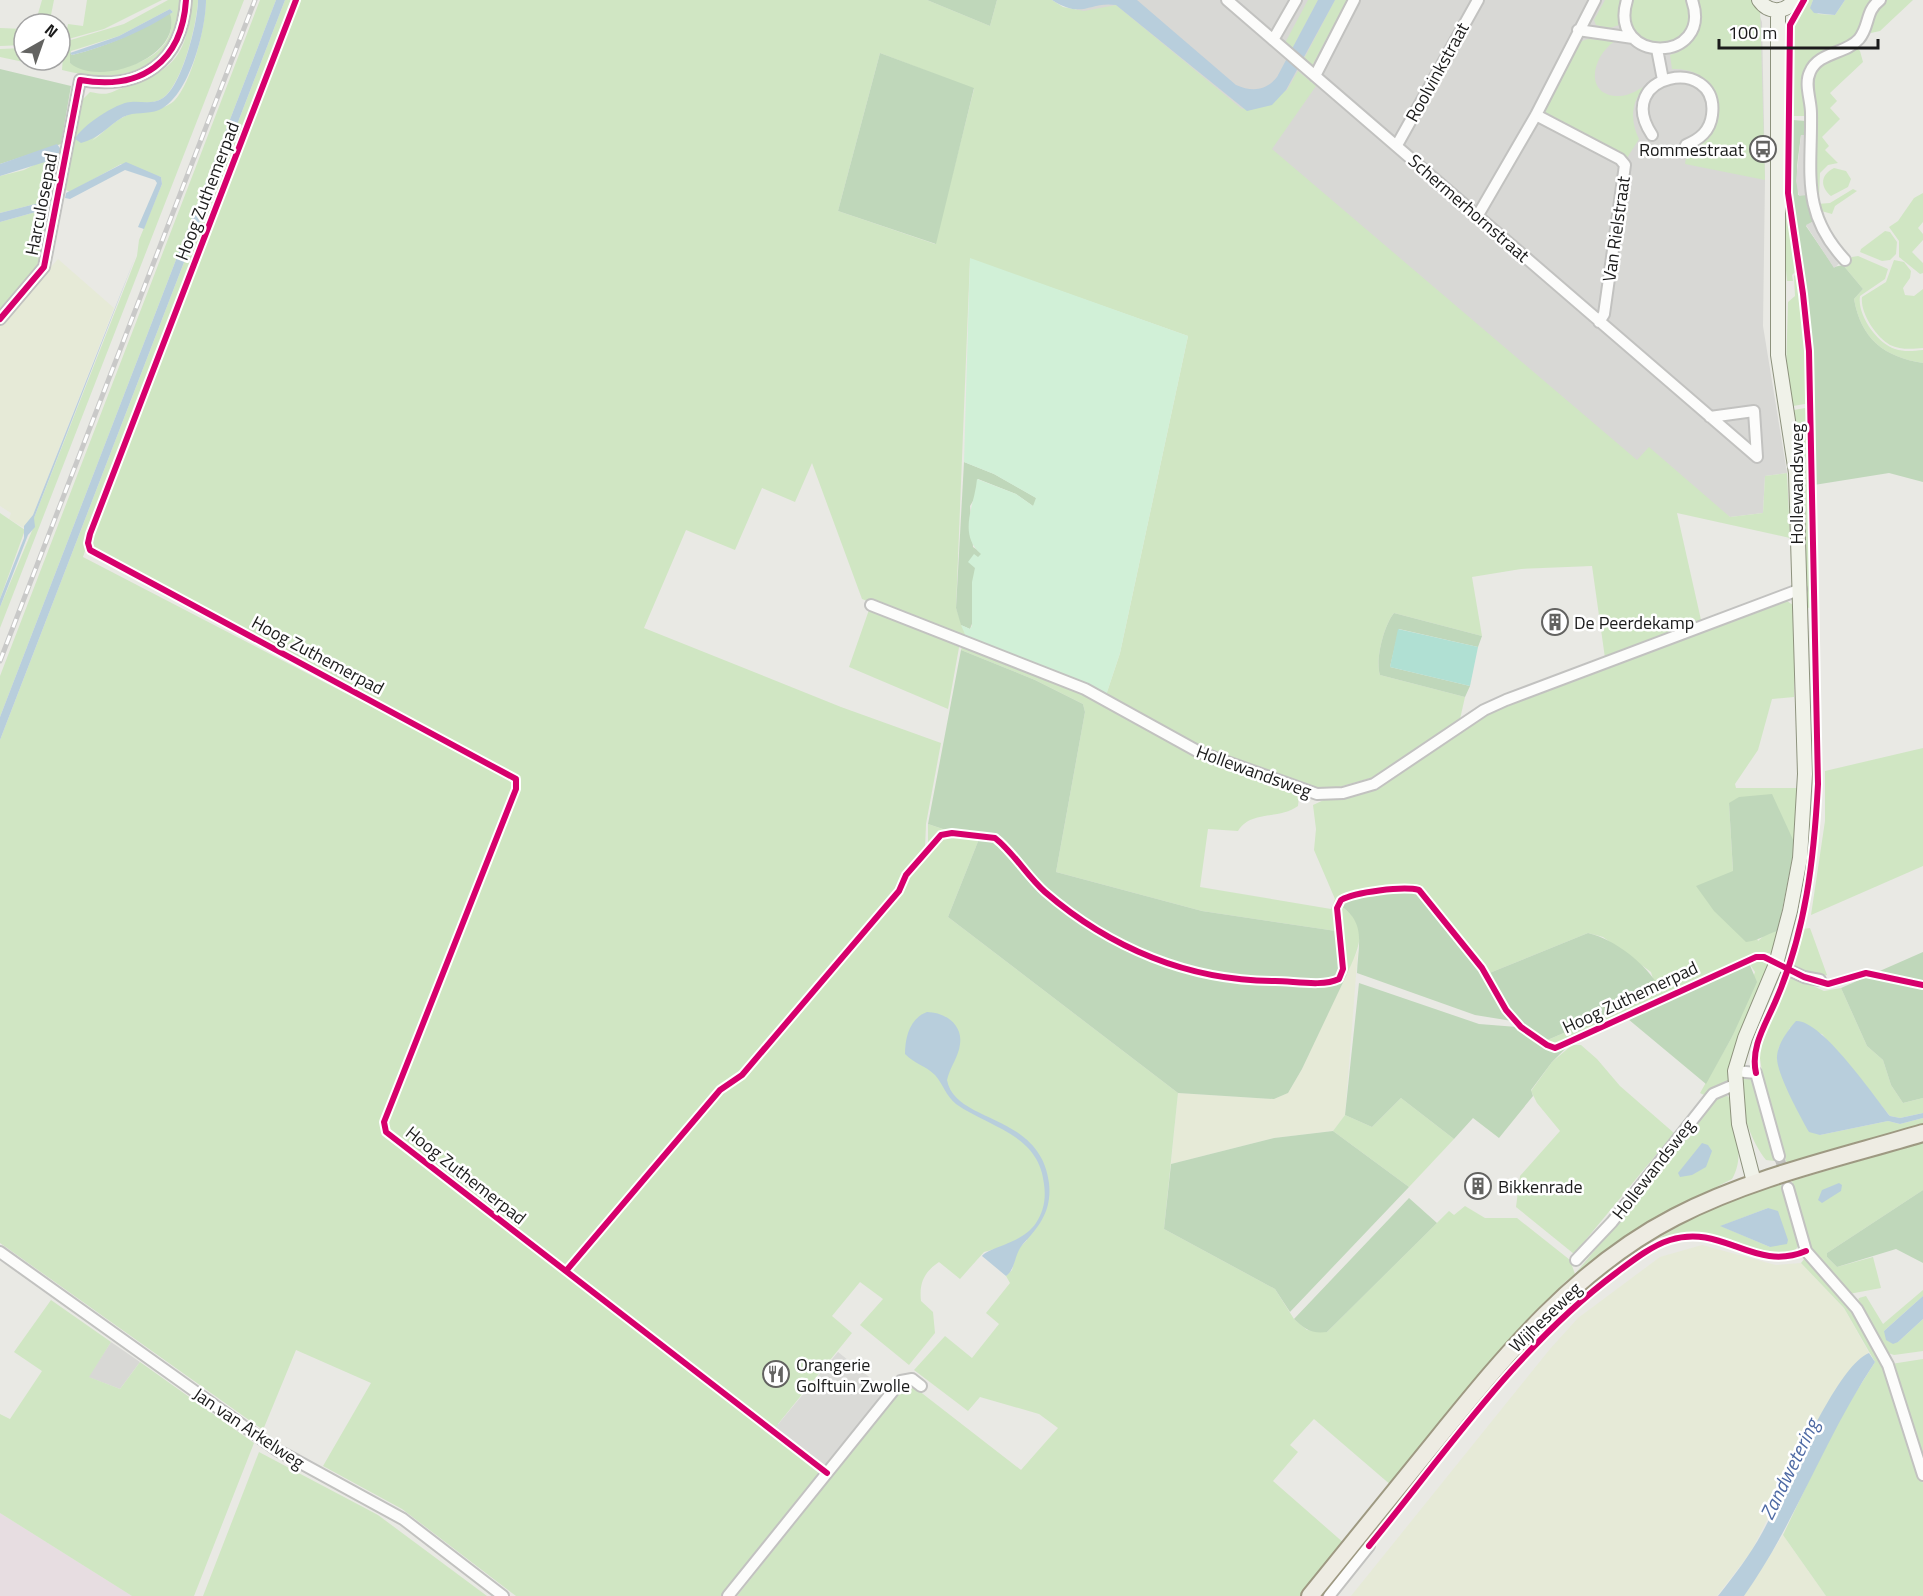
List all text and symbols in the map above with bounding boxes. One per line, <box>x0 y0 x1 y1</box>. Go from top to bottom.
north arrow <box>12 12 72 72</box>
scale bar <box>1719 12 1878 50</box>
street label: Roolvinkstraat <box>1398 17 1476 127</box>
text: N <box>40 18 64 43</box>
text: 100 m <box>1728 19 1777 46</box>
street label: Hoog Zuthemerpad <box>168 118 246 264</box>
bus stop icon: Rommestraat <box>1748 134 1778 164</box>
place label: Rommestraat <box>1639 136 1745 163</box>
street label: Schermerhornstraat <box>1402 148 1536 269</box>
street label: Harculosepad <box>18 150 64 258</box>
street label: Van Rielstraat <box>1595 174 1637 283</box>
street label: Hollewandsweg <box>1783 424 1810 544</box>
building icon: De Peerdekamp <box>1540 607 1570 637</box>
street label: Hoog Zuthemerpad <box>247 609 389 701</box>
place label: De Peerdekamp <box>1574 609 1694 636</box>
street label: Hollewandsweg <box>1193 738 1315 804</box>
street label: Hoog Zuthemerpad <box>1558 954 1702 1040</box>
street label: Hollewandsweg <box>1605 1113 1701 1225</box>
street label: Hoog Zuthemerpad <box>400 1119 532 1231</box>
building icon: Bikkenrade <box>1463 1171 1493 1201</box>
place label: Bikkenrade <box>1498 1173 1583 1200</box>
street label: Wijheseweg <box>1503 1275 1587 1359</box>
place label: Orangerie Golftuin Zwolle <box>796 1351 910 1399</box>
restaurant icon: Orangerie Golftuin Zwolle <box>761 1359 791 1389</box>
street label: Jan van Arkelweg <box>188 1381 310 1475</box>
water label: Zandwetering <box>1751 1411 1828 1525</box>

